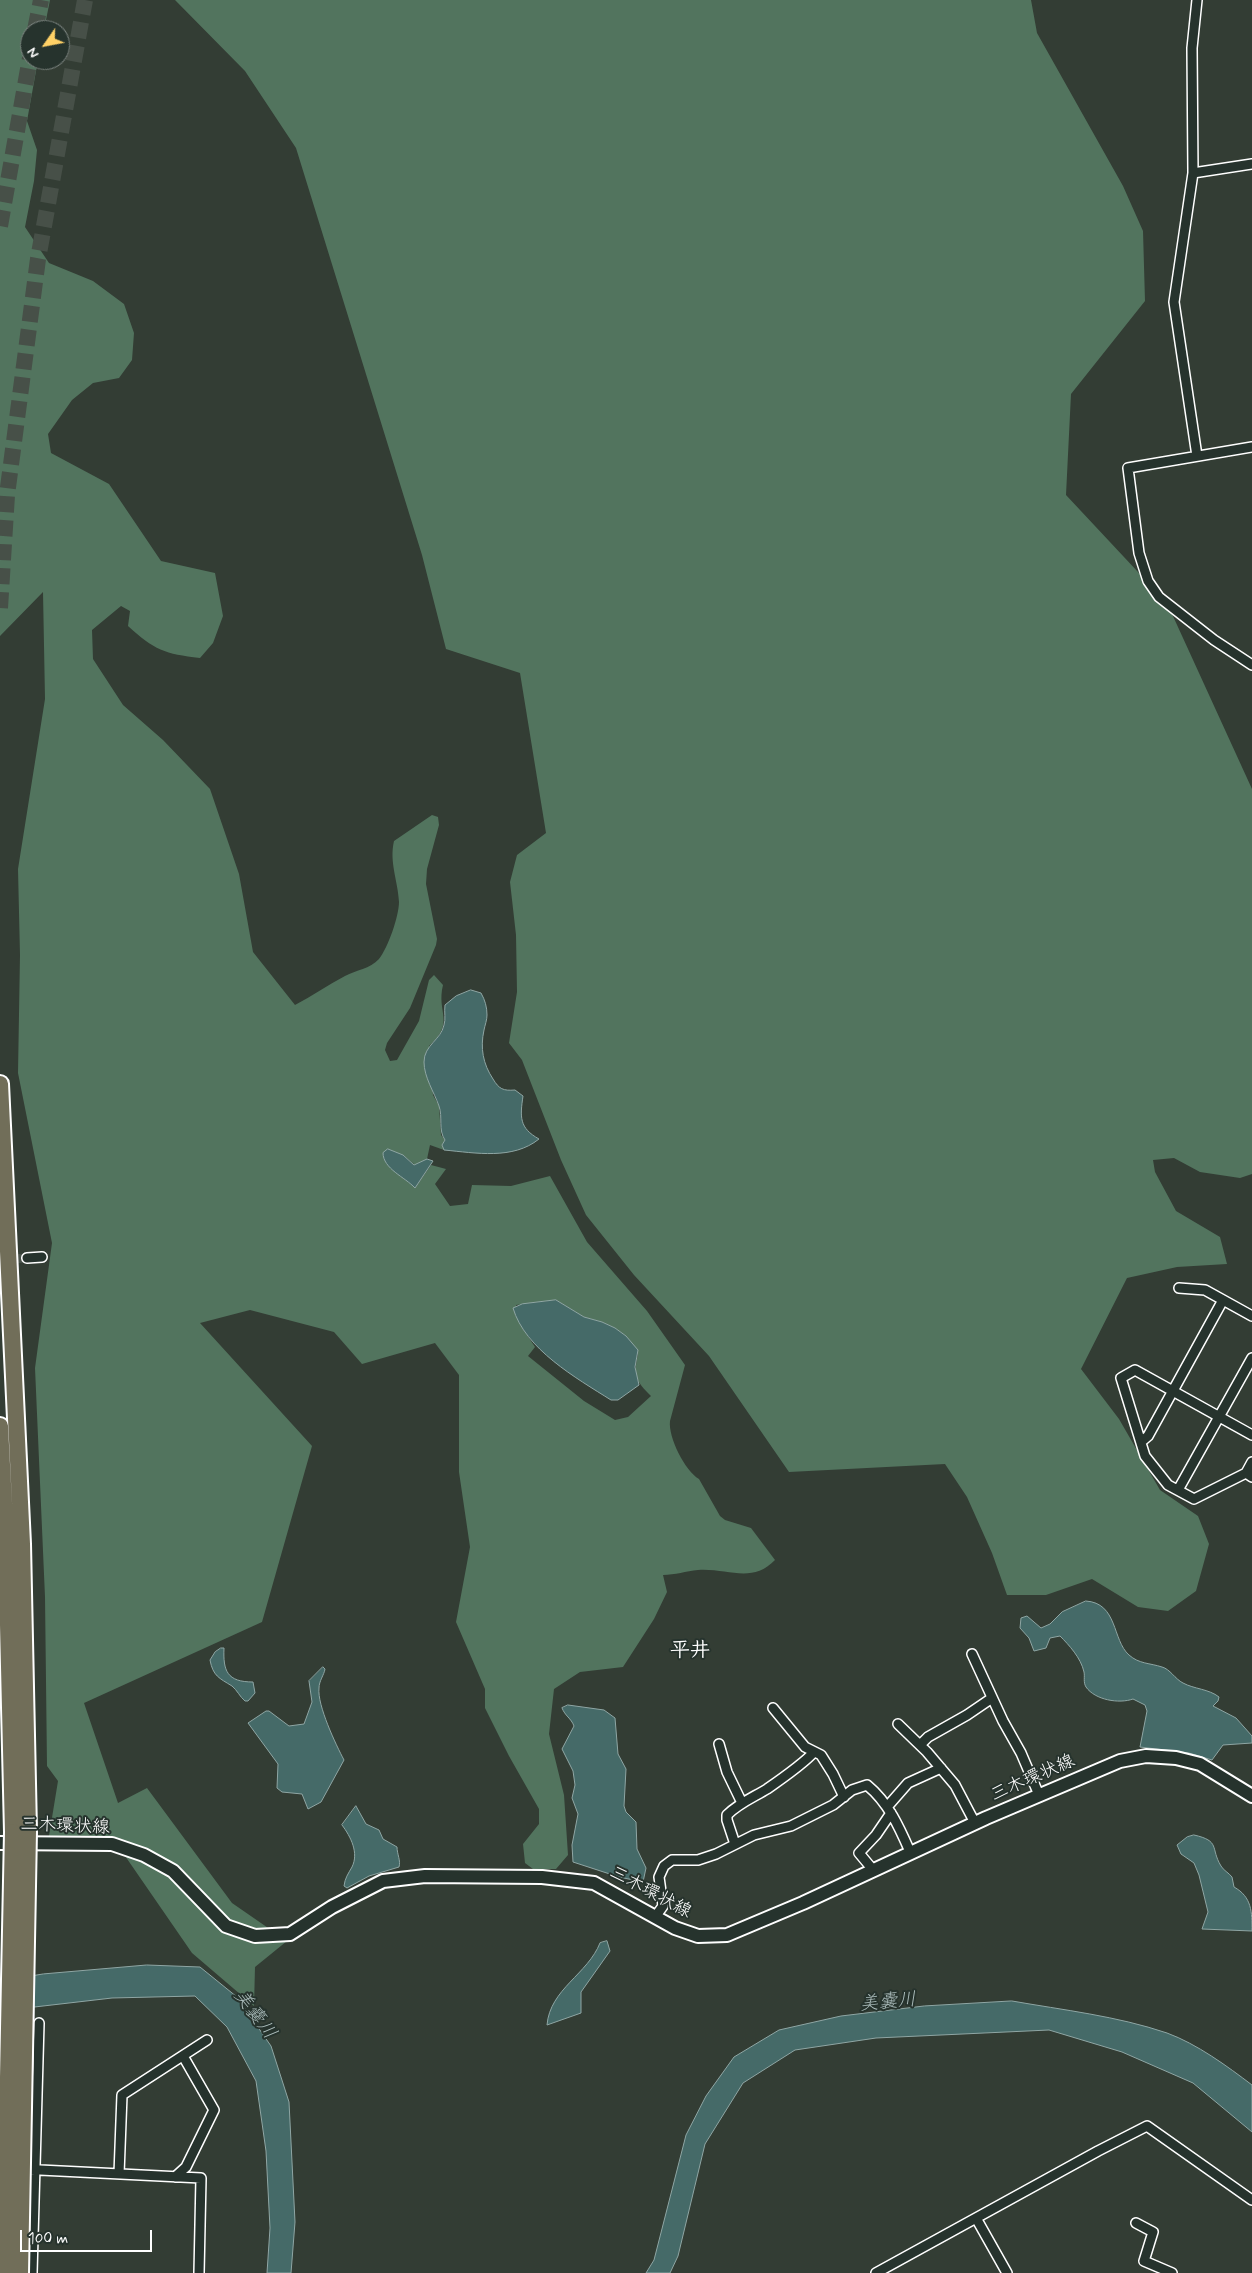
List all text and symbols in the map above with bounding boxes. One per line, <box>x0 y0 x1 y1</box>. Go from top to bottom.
north arrow <box>20 20 70 70</box>
text: N <box>23 44 43 61</box>
district label: 平井 <box>670 1640 710 1664</box>
street label: 三木環状線 <box>987 1751 1079 1807</box>
street label: 三木環状線 <box>20 1815 110 1839</box>
street label: 三木環状線 <box>605 1862 695 1924</box>
water label: 美嚢川 <box>228 1985 280 2045</box>
water label: 美嚢川 <box>859 1989 917 2017</box>
scale bar <box>22 2220 155 2252</box>
text: 100 m <box>28 2229 68 2249</box>

